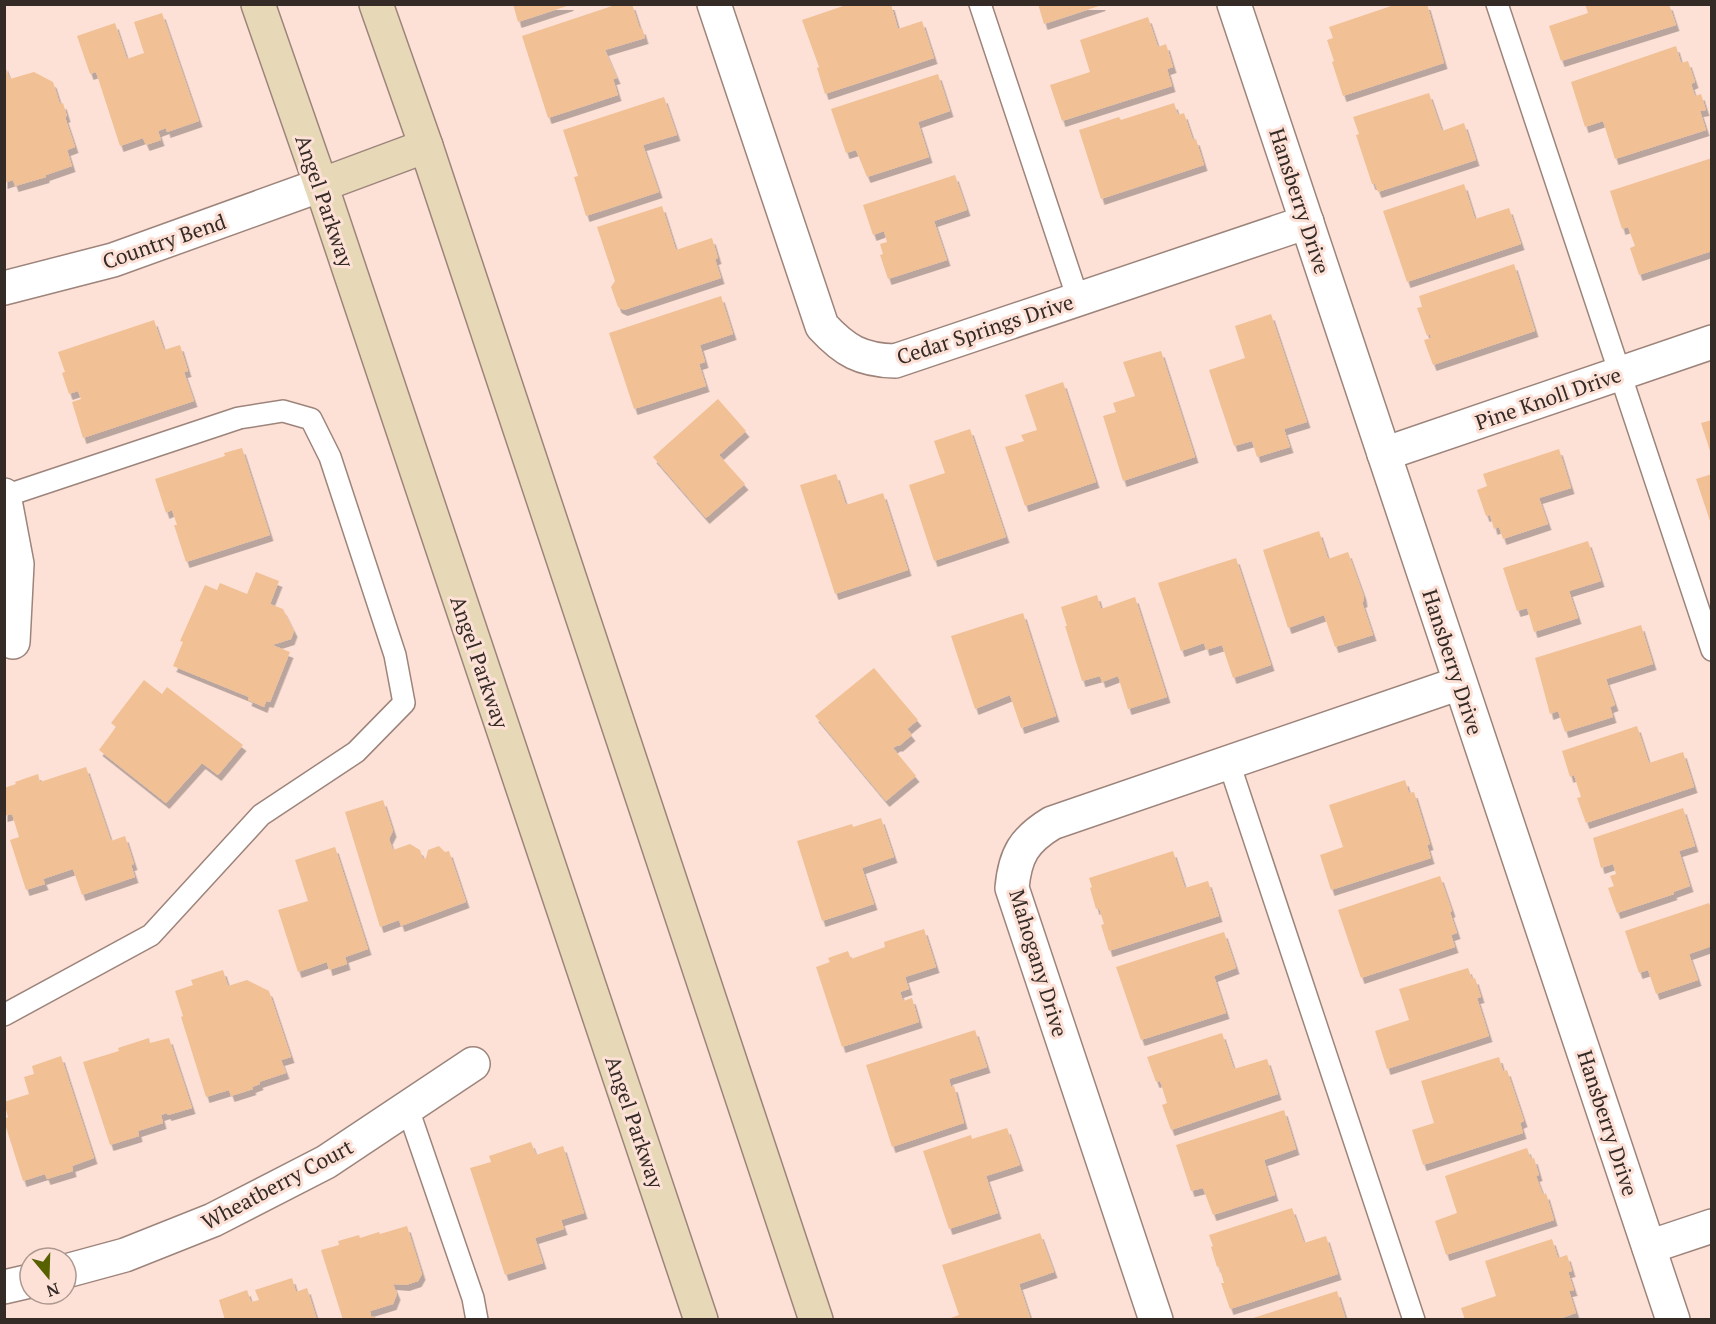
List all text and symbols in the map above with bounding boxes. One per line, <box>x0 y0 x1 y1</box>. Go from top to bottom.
street label: Hansberry Drive <box>1263 125 1337 277</box>
street label: Angel Parkway <box>289 131 361 271</box>
street label: Country Bend <box>99 207 230 275</box>
street label: Cedar Springs Drive <box>893 287 1077 371</box>
street label: Pine Knoll Drive <box>1471 360 1625 436</box>
street label: Hansberry Drive <box>1416 586 1490 738</box>
street label: Angel Parkway <box>444 592 516 732</box>
street label: Mahogany Drive <box>1003 886 1075 1040</box>
street label: Hansberry Drive <box>1571 1047 1645 1199</box>
street label: Angel Parkway <box>599 1052 671 1192</box>
street label: Wheatberry Court <box>196 1132 358 1236</box>
north arrow <box>18 1246 78 1306</box>
text: N <box>44 1278 62 1303</box>

